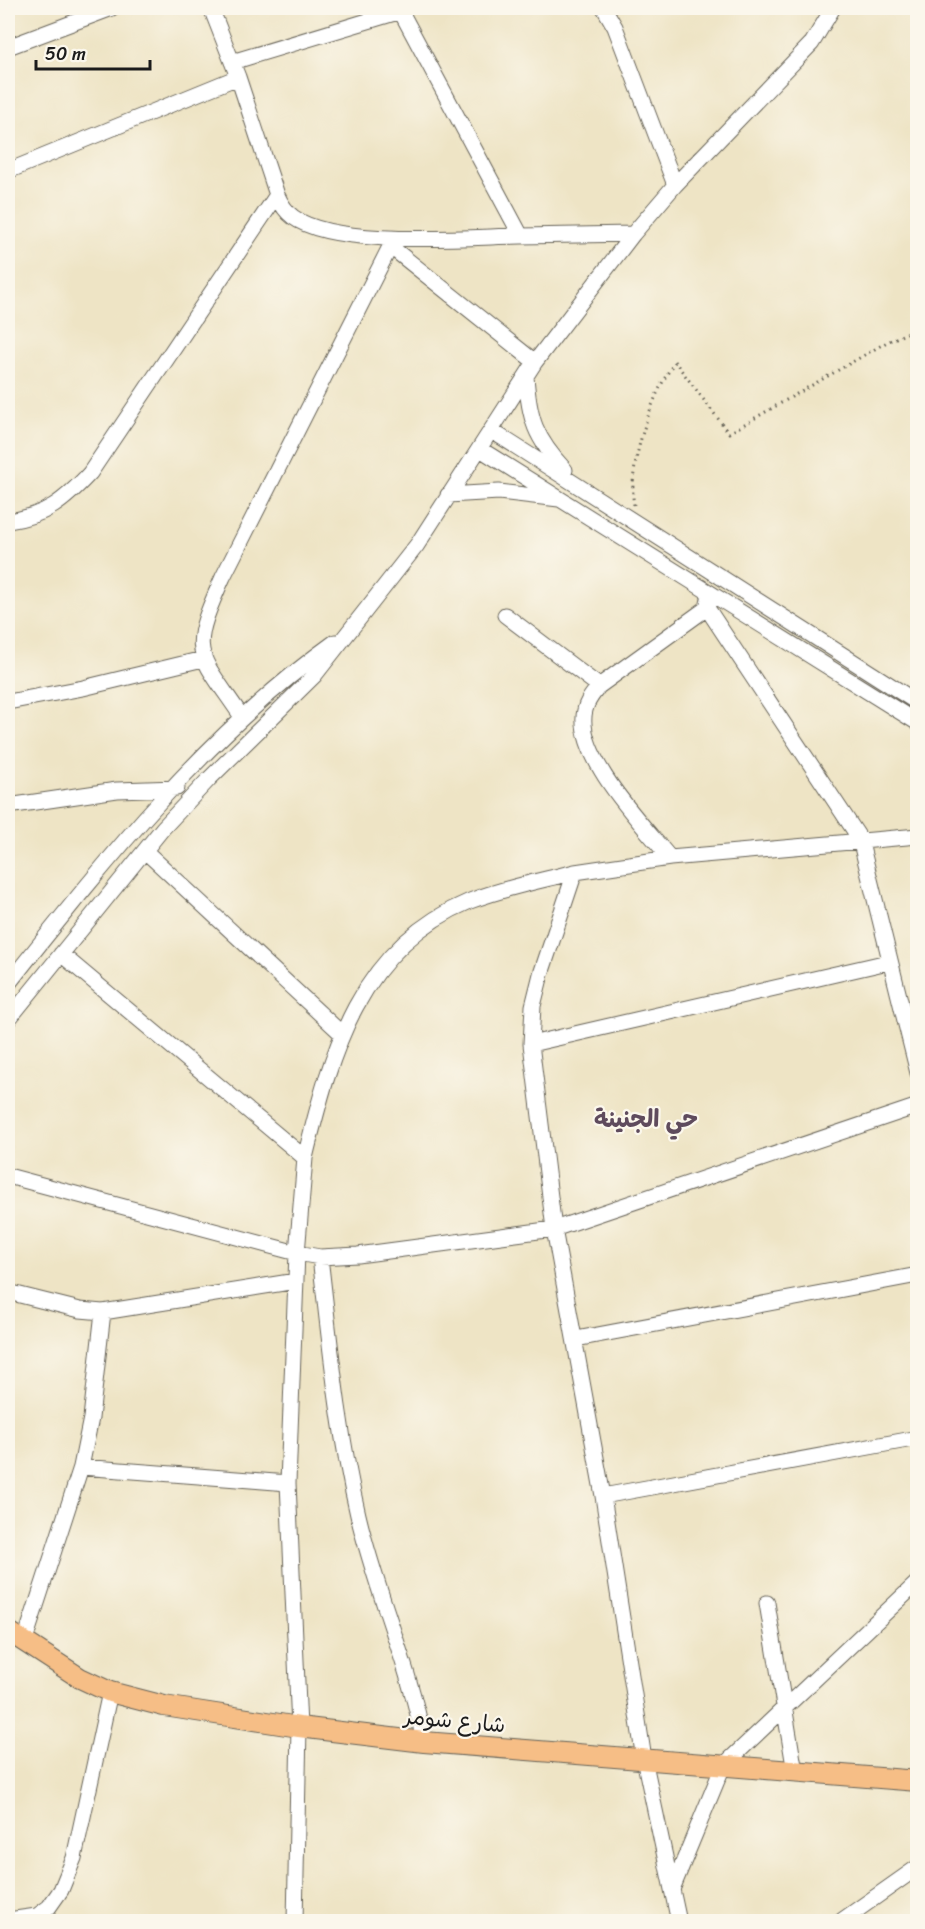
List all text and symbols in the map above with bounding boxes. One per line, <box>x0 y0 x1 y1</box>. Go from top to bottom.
scale bar <box>36 33 150 71</box>
text: 50 m <box>45 38 86 70</box>
district label: حي الجنينة <box>594 1098 698 1140</box>
street label: شارع شومر <box>401 1696 507 1744</box>

